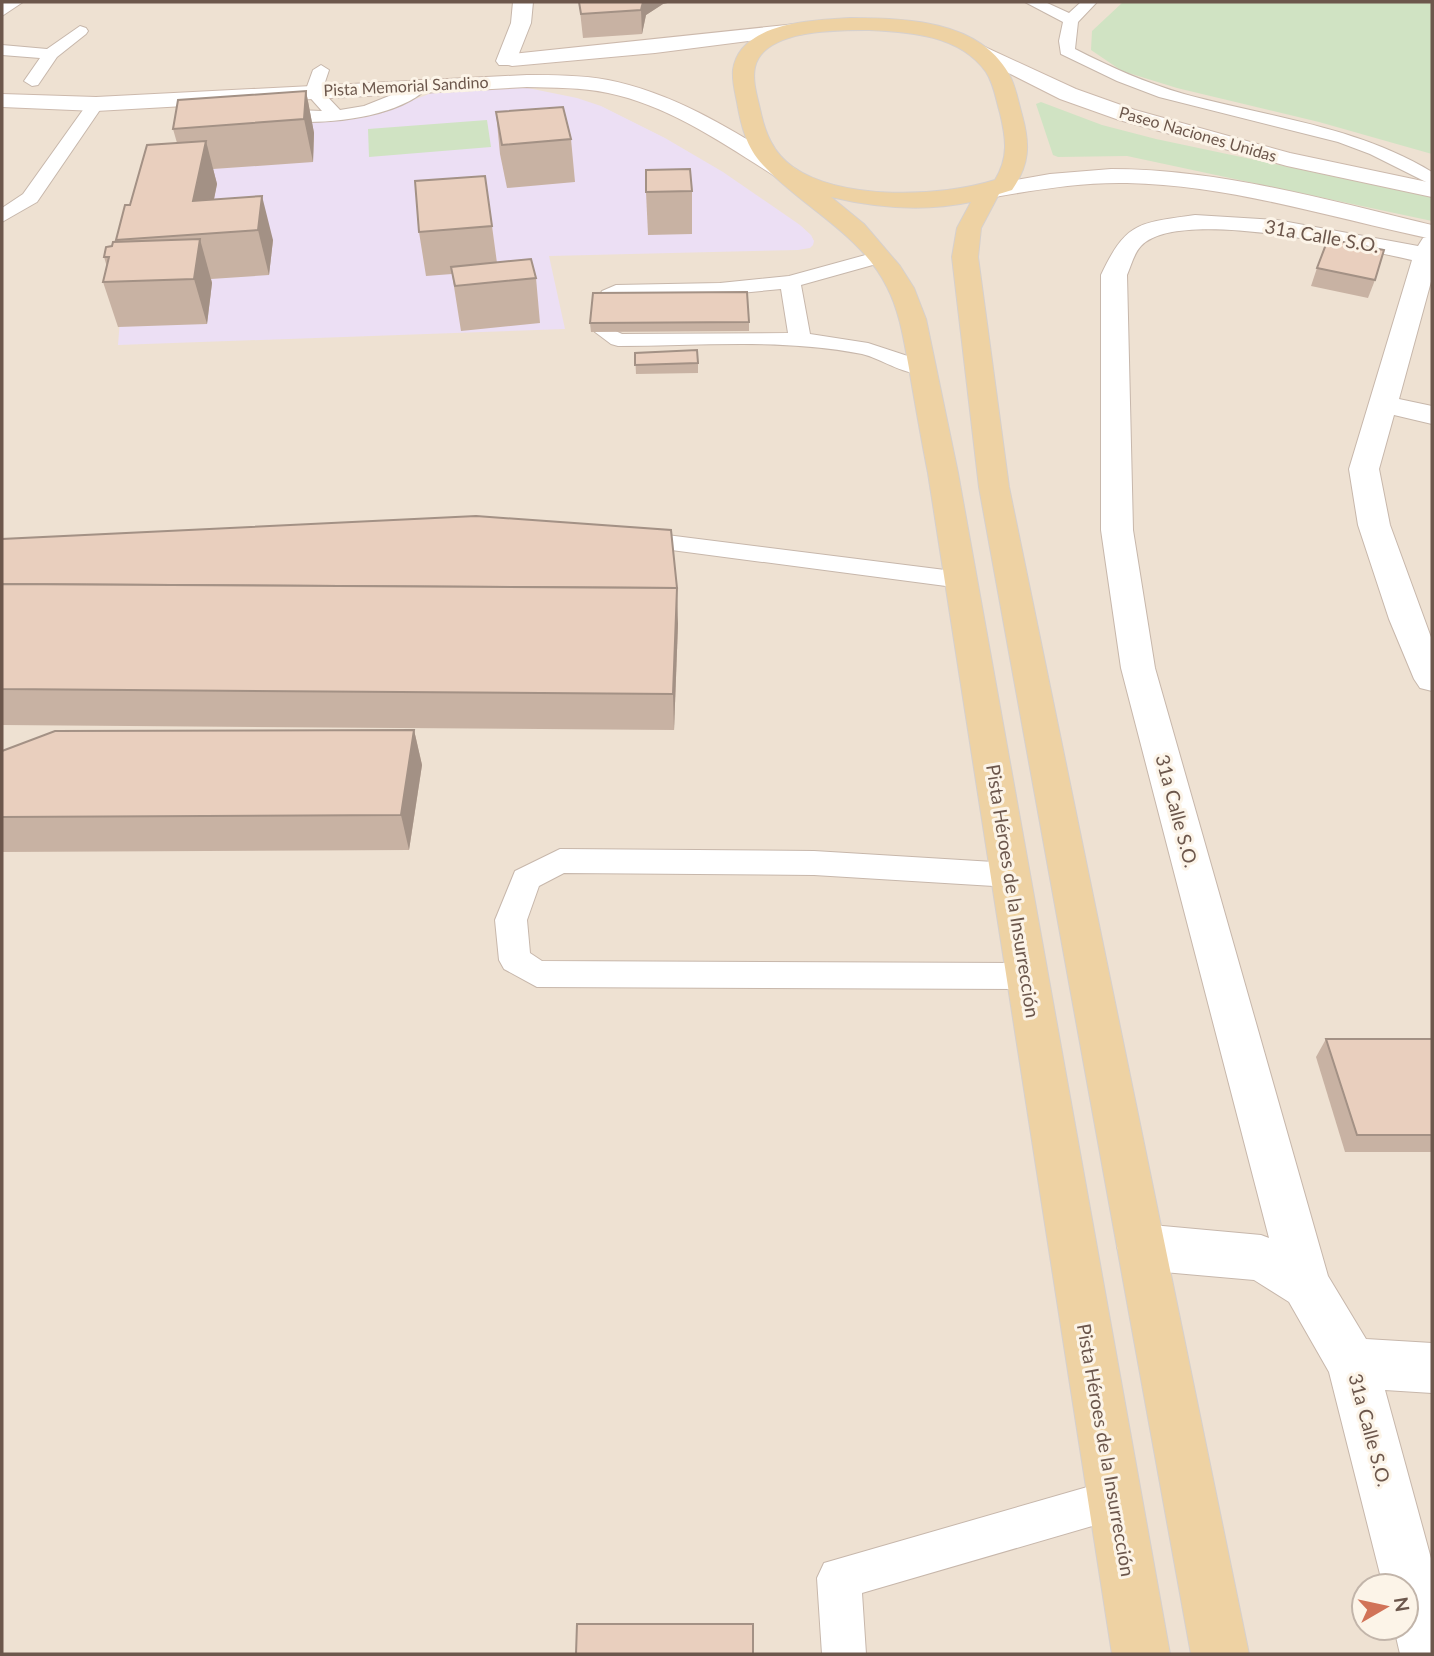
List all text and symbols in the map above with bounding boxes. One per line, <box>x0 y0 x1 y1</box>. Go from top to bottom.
street label: Pista Memorial Sandino <box>323 72 489 99</box>
street label: Paseo Naciones Unidas <box>1117 102 1279 165</box>
street label: 31a Calle S.O. <box>1263 214 1381 257</box>
street label: 31a Calle S.O. <box>1151 752 1204 870</box>
street label: Pista Héroes de la Insurrección <box>982 763 1045 1019</box>
street label: Pista Héroes de la Insurrección <box>1073 1322 1140 1578</box>
street label: 31a Calle S.O. <box>1344 1371 1397 1489</box>
north arrow <box>1350 1572 1420 1642</box>
text: N <box>1390 1595 1415 1613</box>

